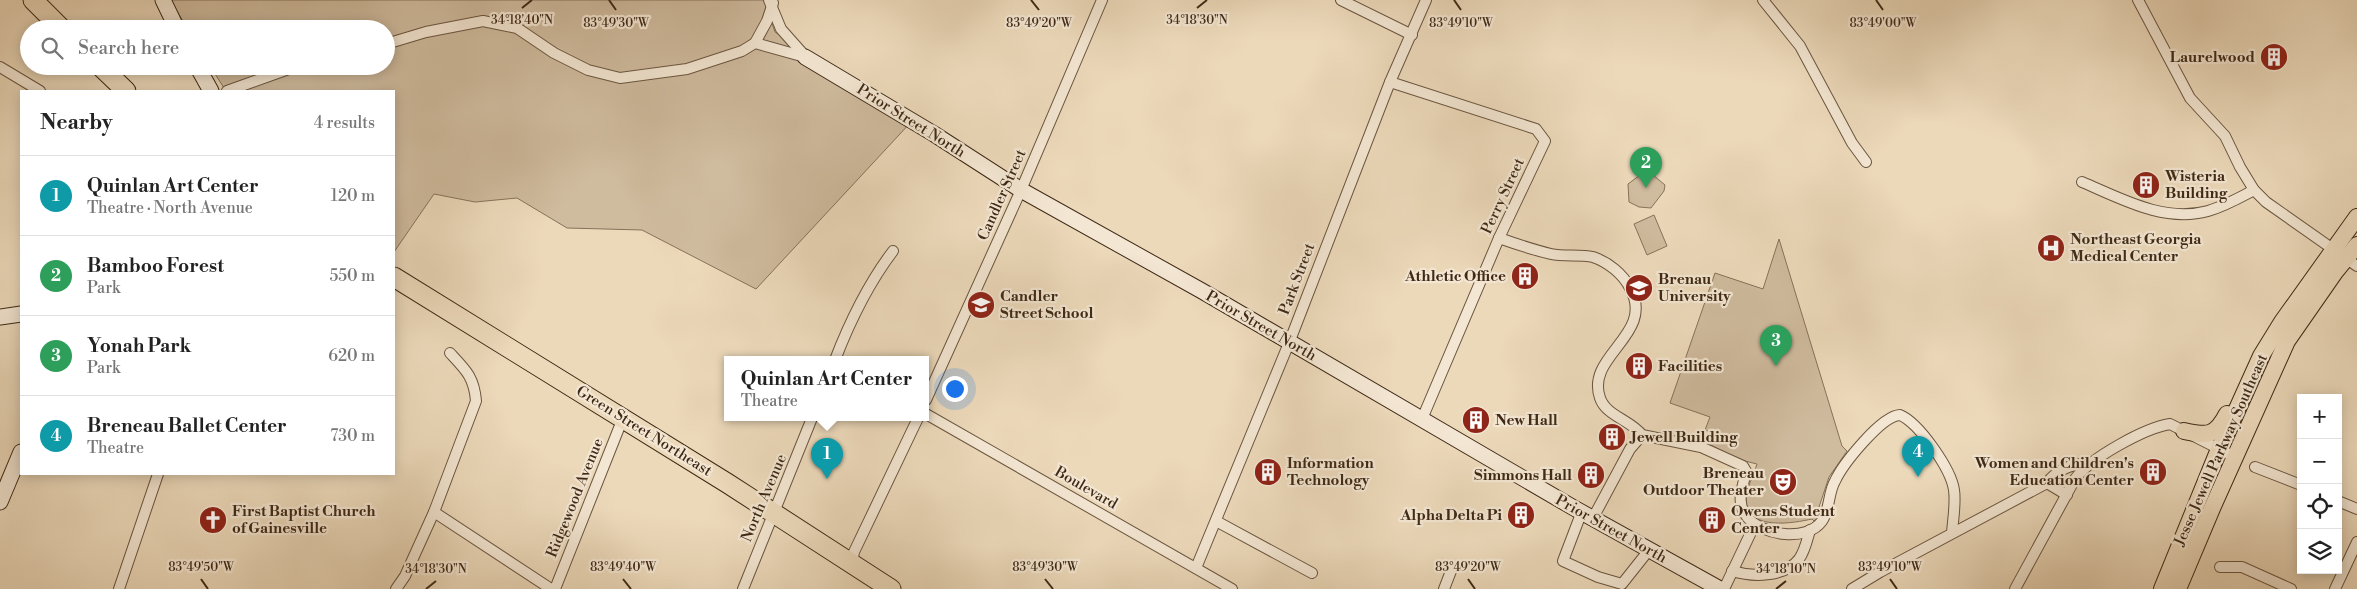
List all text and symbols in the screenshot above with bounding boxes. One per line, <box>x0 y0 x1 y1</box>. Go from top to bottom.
text: 34°18'40"N <box>491 13 553 28</box>
text: 34°18'30"N <box>1166 13 1228 28</box>
text: 83°49'30"W <box>583 16 650 31</box>
text: 83°49'20"W <box>1006 16 1073 31</box>
text: 83°49'10"W <box>1429 16 1494 31</box>
text: 83°49'00"W <box>1850 16 1918 31</box>
search box <box>20 20 395 75</box>
icon: search <box>38 34 66 62</box>
text: Search here <box>78 36 179 60</box>
building icon: Laurelwood <box>2259 42 2289 72</box>
place label: Laurelwood <box>2170 48 2256 67</box>
street label: Prior Street North <box>853 80 969 162</box>
text: Nearby <box>40 110 113 136</box>
text: 4 results <box>314 113 375 133</box>
street label: Candler Street <box>973 146 1031 243</box>
pin: 2 <box>1630 147 1662 188</box>
street label: Perry Street <box>1477 154 1529 237</box>
place label: Wisteria Building <box>2164 167 2228 203</box>
building icon: Wisteria Building <box>2131 170 2161 200</box>
text: Quinlan Art Center <box>87 174 259 198</box>
text: 1 <box>52 186 60 206</box>
text: 120 m <box>331 186 375 206</box>
text: Theatre · North Avenue <box>87 198 253 218</box>
place label: Northeast Georgia Medical Center <box>2070 230 2202 266</box>
hospital icon: Northeast Georgia Medical Center <box>2036 233 2066 263</box>
street label: Park Street <box>1275 240 1320 317</box>
text: Bamboo Forest <box>87 254 224 278</box>
building icon: Athletic Office <box>1510 261 1540 291</box>
text: 2 <box>51 266 61 286</box>
text: 550 m <box>329 266 375 286</box>
place label: Athletic Office <box>1404 267 1506 286</box>
place label: Brenau University <box>1658 270 1731 306</box>
school or university icon: Brenau University <box>1624 273 1654 303</box>
text: Park <box>87 278 120 298</box>
place label: Candler Street School <box>1000 287 1093 323</box>
street label: Prior Street North <box>1202 287 1320 365</box>
school or university icon: Candler Street School <box>966 290 996 320</box>
pin: 3 <box>1760 325 1792 366</box>
text: Yonah Park <box>87 334 191 358</box>
text: 3 <box>51 346 61 366</box>
text: 620 m <box>328 346 375 366</box>
street label: Jesse Jewell Parkway Southeast <box>2170 350 2272 550</box>
building icon: Facilities <box>1624 351 1654 381</box>
popup <box>724 356 929 421</box>
place label: Facilities <box>1658 357 1722 376</box>
text: Park <box>87 358 120 378</box>
text: Quinlan Art Center <box>741 367 912 391</box>
your location <box>942 376 968 402</box>
street label: Green Street Northeast <box>573 382 716 481</box>
text: Theatre <box>741 391 798 411</box>
map controls <box>2297 394 2342 574</box>
button: + <box>2297 394 2342 439</box>
building icon: New Hall <box>1461 405 1491 435</box>
place label: New Hall <box>1495 411 1558 430</box>
text: Breneau Ballet Center <box>87 414 287 438</box>
building icon: Jewell Building <box>1597 422 1627 452</box>
text: 4 <box>51 426 61 446</box>
text: 730 m <box>330 426 375 446</box>
place label: Jewell Building <box>1629 428 1738 447</box>
street label: Ridgewood Avenue <box>542 436 608 560</box>
pin: 4 <box>1902 436 1934 477</box>
text: Theatre <box>87 438 144 458</box>
pin: 1 <box>811 438 843 479</box>
button: − <box>2297 439 2342 484</box>
street label: North Avenue <box>737 451 791 545</box>
place label: Information Technology <box>1287 454 1374 490</box>
place label: Women and Children's Education Center <box>1974 454 2134 490</box>
building icon: Information Technology <box>1253 457 1283 487</box>
building icon: Women and Children's Education Center <box>2138 457 2168 487</box>
building icon: Simmons Hall <box>1576 460 1606 490</box>
street label: Boulevard <box>1050 462 1121 514</box>
place label: Breneau Outdoor Theater <box>1643 464 1765 500</box>
place label: Simmons Hall <box>1474 466 1572 485</box>
theatre icon: Breneau Outdoor Theater <box>1768 467 1798 497</box>
button: locate <box>2297 484 2342 529</box>
street label: Prior Street North <box>1552 490 1670 568</box>
building icon: Alpha Delta Pi <box>1506 500 1536 530</box>
place label: First Baptist Church of Gainesville <box>232 502 376 538</box>
place label: Owens Student Center <box>1731 502 1836 538</box>
church icon: First Baptist Church of Gainesville <box>198 505 228 535</box>
building icon: Owens Student Center <box>1697 505 1727 535</box>
place label: Alpha Delta Pi <box>1400 506 1502 525</box>
button: layers <box>2297 529 2342 574</box>
text: 83°49'50"W <box>168 560 235 575</box>
text: 83°49'40"W <box>590 560 657 575</box>
text: 83°49'30"W <box>1012 560 1079 575</box>
text: 83°49'20"W <box>1435 560 1502 575</box>
text: 83°49'10"W <box>1858 560 1923 575</box>
text: 34°18'30"N <box>405 562 467 577</box>
text: 34°18'10"N <box>1756 562 1816 577</box>

